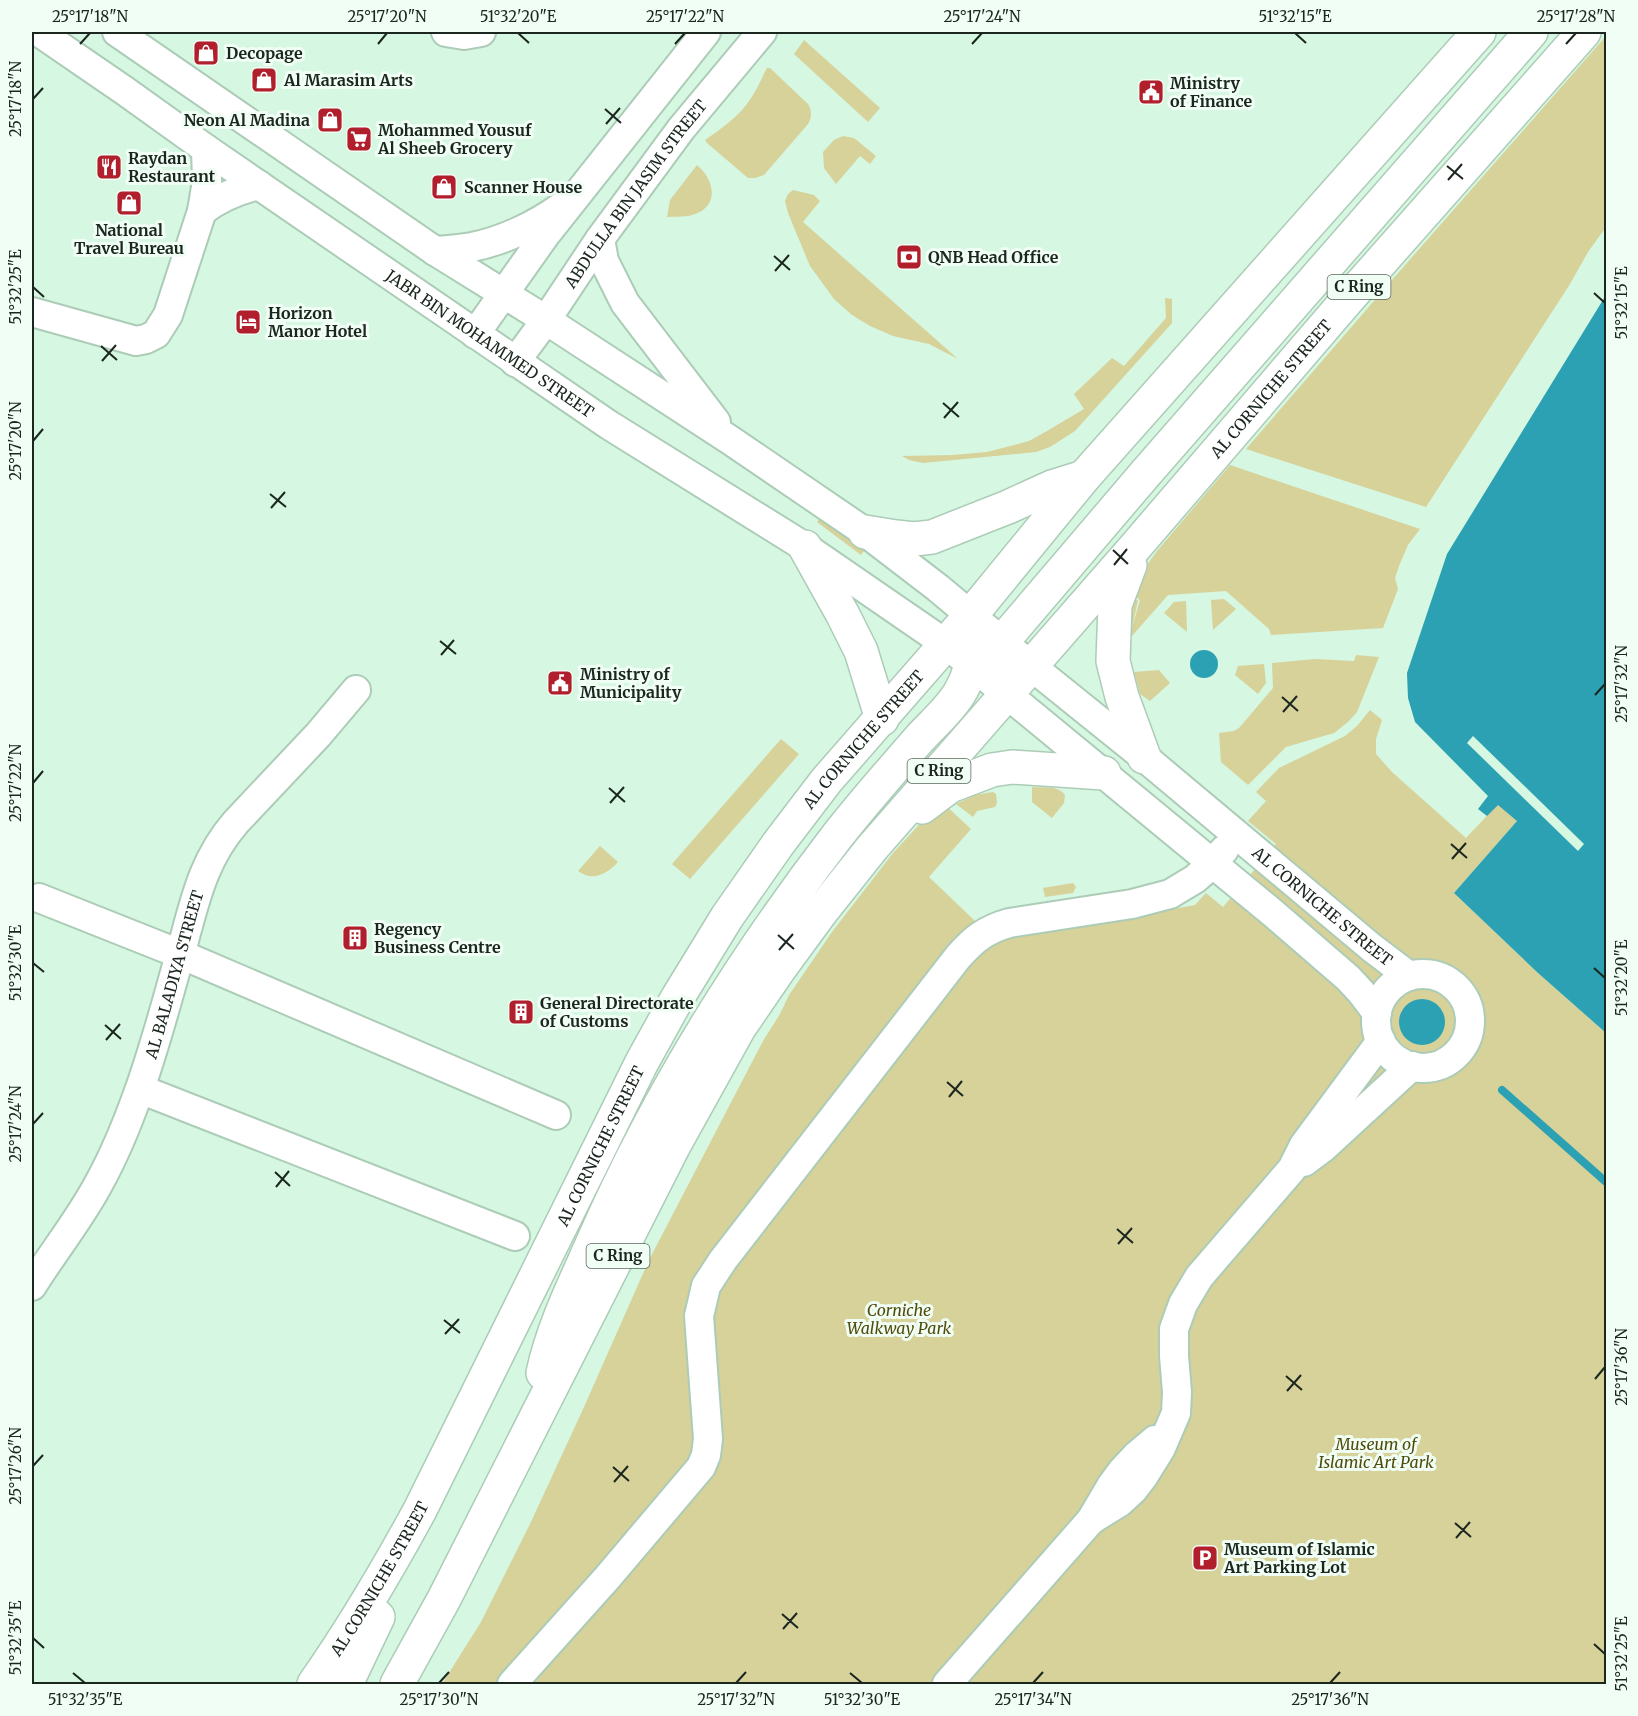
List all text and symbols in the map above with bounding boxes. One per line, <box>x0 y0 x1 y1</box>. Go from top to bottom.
text: 25°17'18"N <box>52 7 128 26</box>
text: 25°17'20"N <box>347 7 427 26</box>
text: 51°32'20"E <box>480 7 557 26</box>
text: 25°17'22"N <box>646 7 724 26</box>
text: 25°17'24"N <box>943 7 1021 26</box>
text: 51°32'15"E <box>1259 7 1332 26</box>
text: 25°17'28"N <box>1537 7 1616 26</box>
shop icon: Decopage <box>191 38 221 68</box>
place label: Decopage <box>226 43 303 63</box>
text: 25°17'18"N <box>6 61 25 137</box>
shop icon: Al Marasim Arts <box>249 65 279 95</box>
place label: Al Marasim Arts <box>283 70 413 90</box>
place label: Ministry of Finance <box>1170 73 1253 111</box>
public building icon: Ministry of Finance <box>1136 77 1166 107</box>
street label: ABDULLA BIN JASIM STREET <box>560 96 711 293</box>
shop icon: Neon Al Madina <box>315 105 345 135</box>
place label: Neon Al Madina <box>184 110 310 130</box>
place label: Mohammed Yousuf Al Sheeb Grocery <box>377 120 532 158</box>
supermarket icon: Mohammed Yousuf Al Sheeb Grocery <box>344 124 374 154</box>
place label: Raydan Restaurant <box>128 148 216 186</box>
restaurant icon: Raydan Restaurant <box>94 152 124 182</box>
shop icon: Scanner House <box>429 172 459 202</box>
place label: Scanner House <box>464 177 582 197</box>
shop icon: National Travel Bureau <box>114 188 144 218</box>
place label: National Travel Bureau <box>74 220 184 258</box>
bank icon: QNB Head Office <box>894 242 924 272</box>
place label: QNB Head Office <box>928 247 1059 267</box>
text: 51°32'25"E <box>6 249 25 324</box>
street label: JABR BIN MOHAMMED STREET <box>381 265 598 422</box>
text: 51°32'15"E <box>1612 266 1631 339</box>
road number: C Ring <box>1328 275 1390 299</box>
place label: Horizon Manor Hotel <box>268 303 367 341</box>
hotel icon: Horizon Manor Hotel <box>233 307 263 337</box>
street label: AL CORNICHE STREET <box>1205 316 1336 463</box>
text: 25°17'20"N <box>6 401 25 481</box>
text: 25°17'32"N <box>1612 645 1631 723</box>
place label: Ministry of Municipality <box>580 664 682 702</box>
street label: AL CORNICHE STREET <box>798 666 928 813</box>
public building icon: Ministry of Municipality <box>545 668 575 698</box>
text: 25°17'22"N <box>6 744 25 822</box>
road number: C Ring <box>908 759 970 783</box>
street label: AL CORNICHE STREET <box>1248 842 1397 970</box>
street label: AL BALADIYA STREET <box>140 888 208 1062</box>
place label: Regency Business Centre <box>374 919 501 957</box>
building icon: Regency Business Centre <box>340 923 370 953</box>
text: 51°32'30"E <box>6 924 25 1001</box>
text: 51°32'20"E <box>1612 939 1631 1016</box>
place label: General Directorate of Customs <box>540 993 694 1031</box>
building icon: General Directorate of Customs <box>506 997 536 1027</box>
street label: AL CORNICHE STREET <box>552 1063 648 1230</box>
text: 25°17'24"N <box>6 1085 25 1163</box>
road number: C Ring <box>586 1244 650 1268</box>
park label: Corniche Walkway Park <box>847 1300 952 1338</box>
text: 25°17'36"N <box>1612 1328 1631 1406</box>
text: 25°17'26"N <box>6 1427 25 1505</box>
park label: Museum of Islamic Art Park <box>1318 1434 1434 1472</box>
street label: AL CORNICHE STREET <box>325 1498 433 1661</box>
place label: Museum of Islamic Art Parking Lot <box>1223 1539 1375 1577</box>
parking icon: Museum of Islamic Art Parking Lot <box>1190 1543 1220 1573</box>
text: 51°32'35"E <box>6 1600 25 1675</box>
text: 51°32'25"E <box>1612 1616 1631 1691</box>
text: 51°32'35"E <box>48 1690 123 1709</box>
text: 25°17'30"N <box>400 1690 479 1709</box>
text: 25°17'32"N <box>697 1690 775 1709</box>
text: 51°32'30"E <box>824 1690 901 1709</box>
text: 25°17'34"N <box>994 1690 1072 1709</box>
text: 25°17'36"N <box>1291 1690 1369 1709</box>

